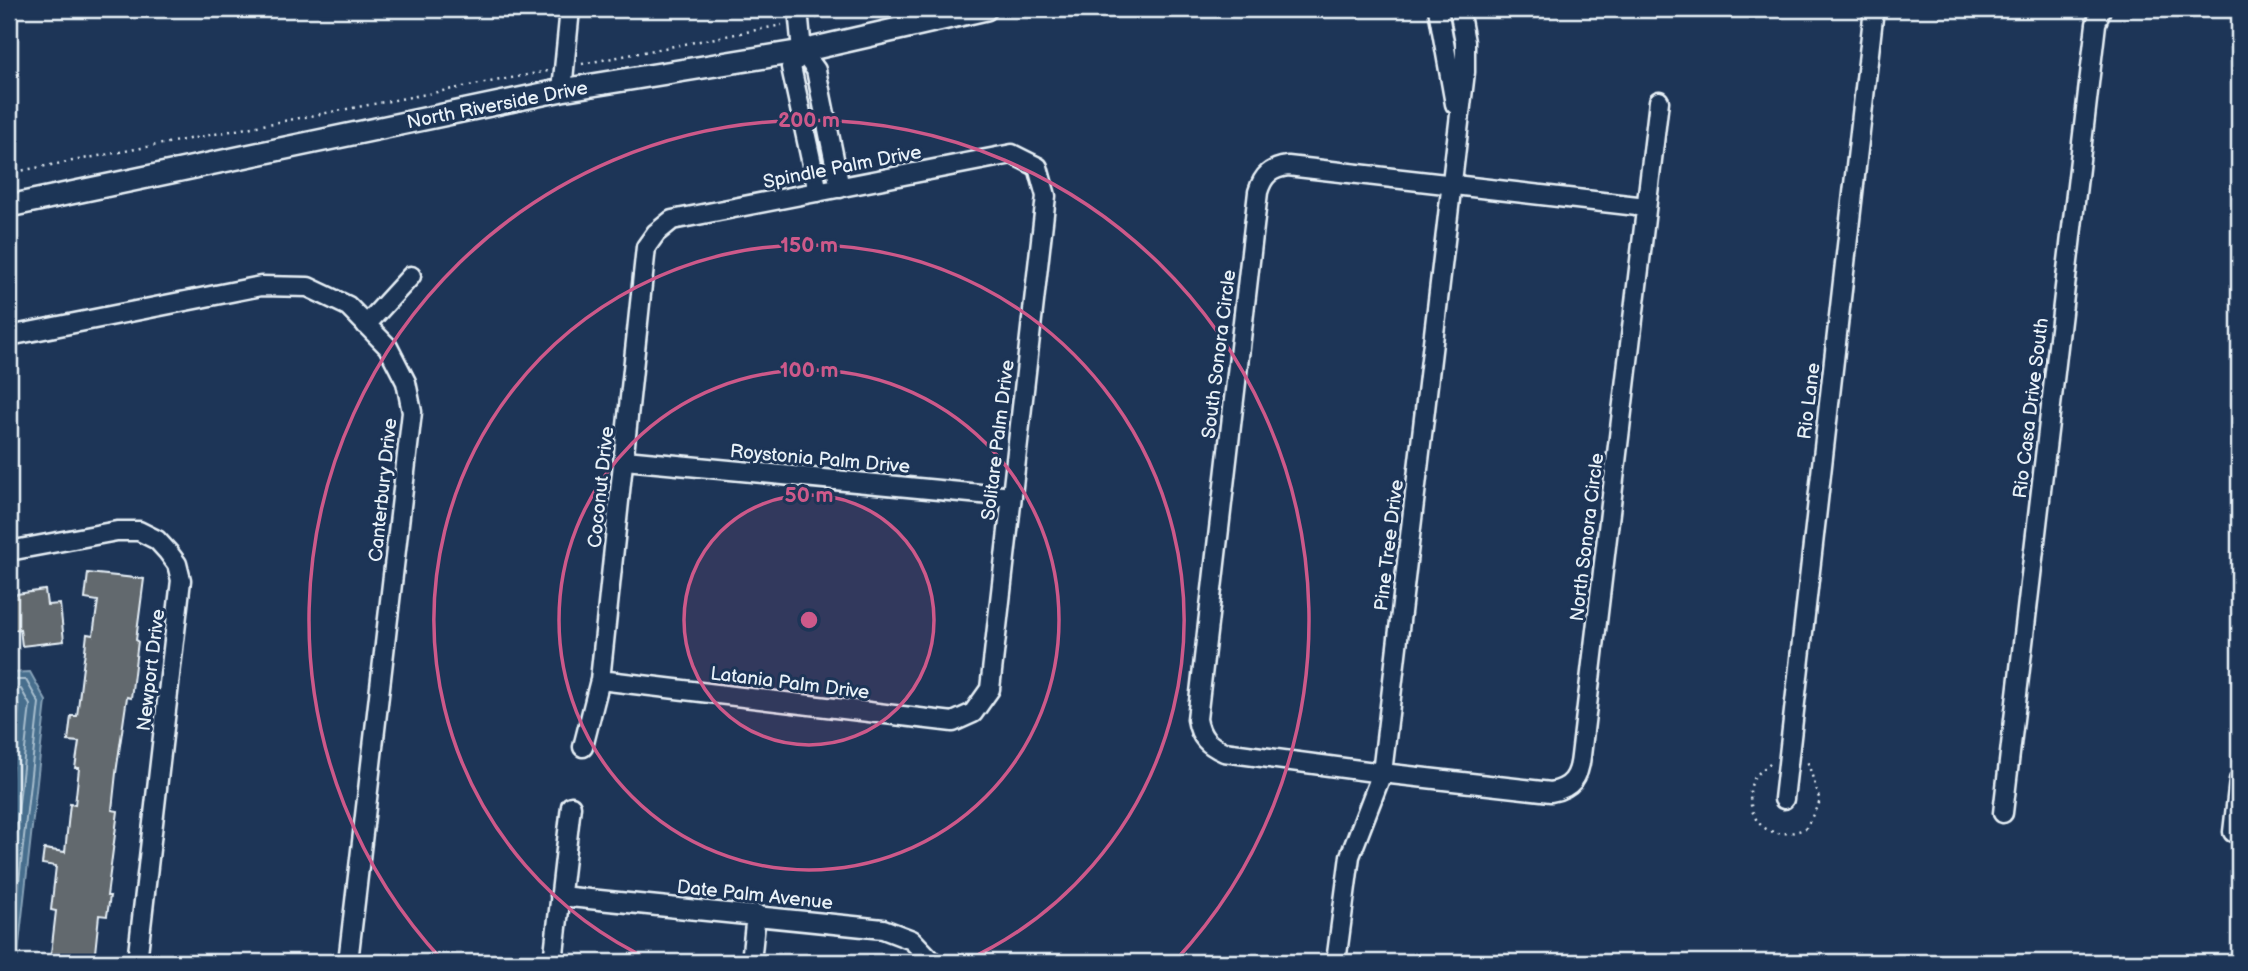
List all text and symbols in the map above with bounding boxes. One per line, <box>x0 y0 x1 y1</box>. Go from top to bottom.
street label: North Riverside Drive <box>405 77 590 134</box>
text: 200 m <box>778 108 840 133</box>
street label: Spindle Palm Drive <box>761 141 923 194</box>
text: 150 m <box>780 233 838 258</box>
street label: South Sonora Circle <box>1198 268 1241 440</box>
street label: Rio Casa Drive South <box>2009 317 2054 500</box>
text: 100 m <box>780 358 838 383</box>
street label: Solitare Palm Drive <box>977 359 1020 522</box>
street label: Rio Lane <box>1793 362 1826 441</box>
street label: Canterbury Drive <box>365 417 402 563</box>
street label: Coconut Drive <box>584 425 619 549</box>
street label: Roystonia Palm Drive <box>729 440 911 479</box>
street label: North Sonora Circle <box>1566 452 1609 623</box>
street label: Pine Tree Drive <box>1370 478 1409 612</box>
text: 50 m <box>785 483 833 508</box>
street label: Newport Drive <box>133 608 170 733</box>
centre of rings <box>797 608 821 632</box>
street label: Latania Palm Drive <box>709 662 871 705</box>
street label: Date Palm Avenue <box>676 876 834 915</box>

